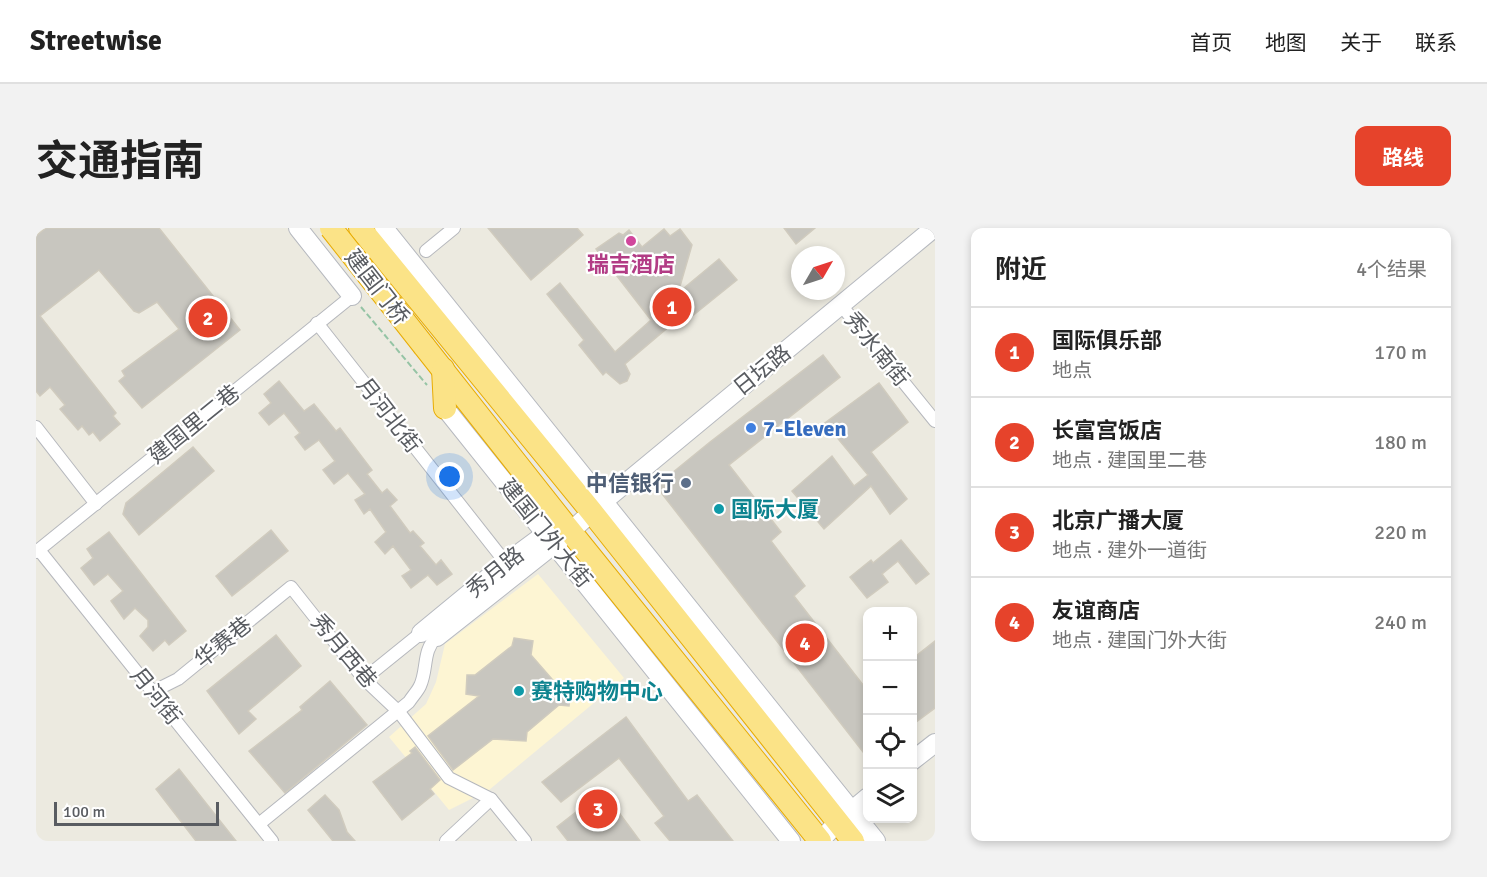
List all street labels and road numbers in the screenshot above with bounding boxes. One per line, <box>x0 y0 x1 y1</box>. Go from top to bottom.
street label: 建国门桥 <box>339 244 415 330</box>
street label: 秀水南街 <box>839 306 915 392</box>
street label: 日坛路 <box>728 339 796 401</box>
street label: 月河北街 <box>351 372 427 458</box>
street label: 建国里二巷 <box>143 379 245 469</box>
street label: 建国门外大街 <box>494 473 598 593</box>
street label: 秀月路 <box>461 541 529 603</box>
street label: 秀月西巷 <box>305 609 383 693</box>
street label: 华赛巷 <box>189 611 257 673</box>
street label: 月河街 <box>125 662 187 730</box>

